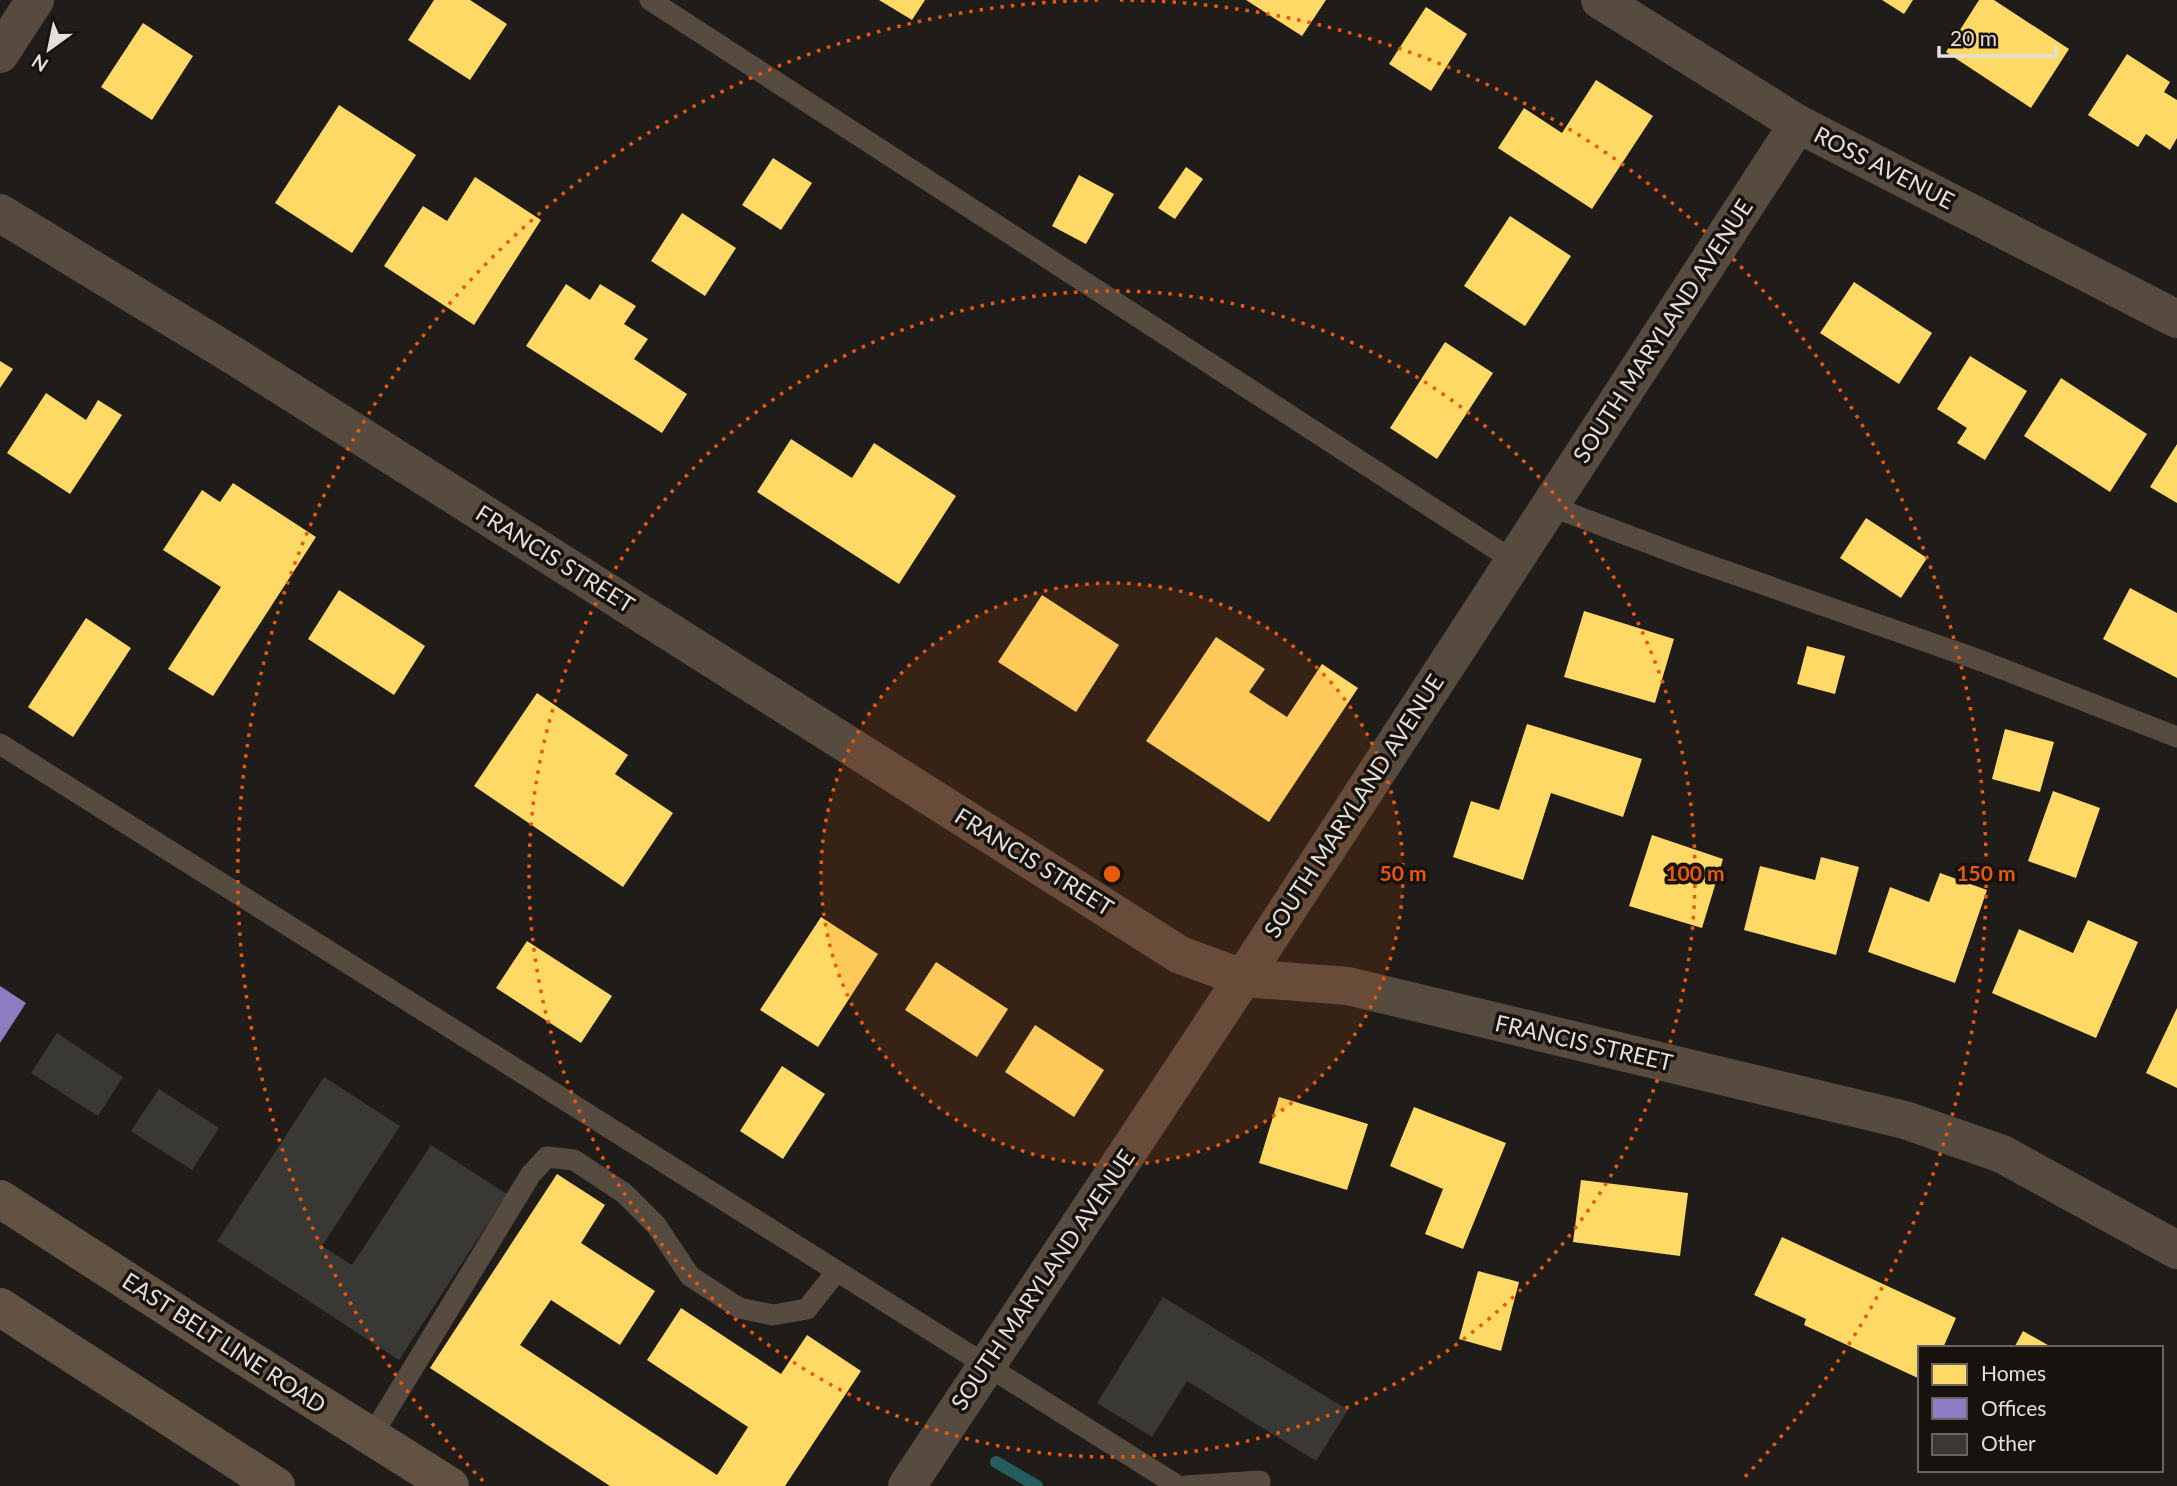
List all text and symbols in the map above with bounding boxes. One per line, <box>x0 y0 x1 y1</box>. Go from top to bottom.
north arrow <box>14 14 84 84</box>
scale bar <box>1939 14 2056 58</box>
text: 20 m <box>1950 25 1997 50</box>
text: N <box>27 50 52 77</box>
street label: ROSS AVENUE <box>1810 120 1959 214</box>
street label: SOUTH MARYLAND AVENUE <box>1566 194 1758 467</box>
street label: FRANCIS STREET <box>471 498 640 618</box>
street label: SOUTH MARYLAND AVENUE <box>1257 669 1449 942</box>
street label: FRANCIS STREET <box>950 801 1119 921</box>
text: 50 m <box>1379 860 1427 885</box>
text: 100 m <box>1665 860 1725 885</box>
text: 150 m <box>1956 860 2016 885</box>
centre of rings <box>1100 862 1124 886</box>
street label: FRANCIS STREET <box>1493 1008 1676 1076</box>
street label: SOUTH MARYLAND AVENUE <box>944 1144 1140 1415</box>
street label: EAST BELT LINE ROAD <box>118 1266 332 1418</box>
legend <box>1918 1346 2163 1472</box>
text: Homes <box>1981 1360 2046 1385</box>
text: Offices <box>1981 1395 2046 1420</box>
text: Other <box>1981 1430 2036 1455</box>

